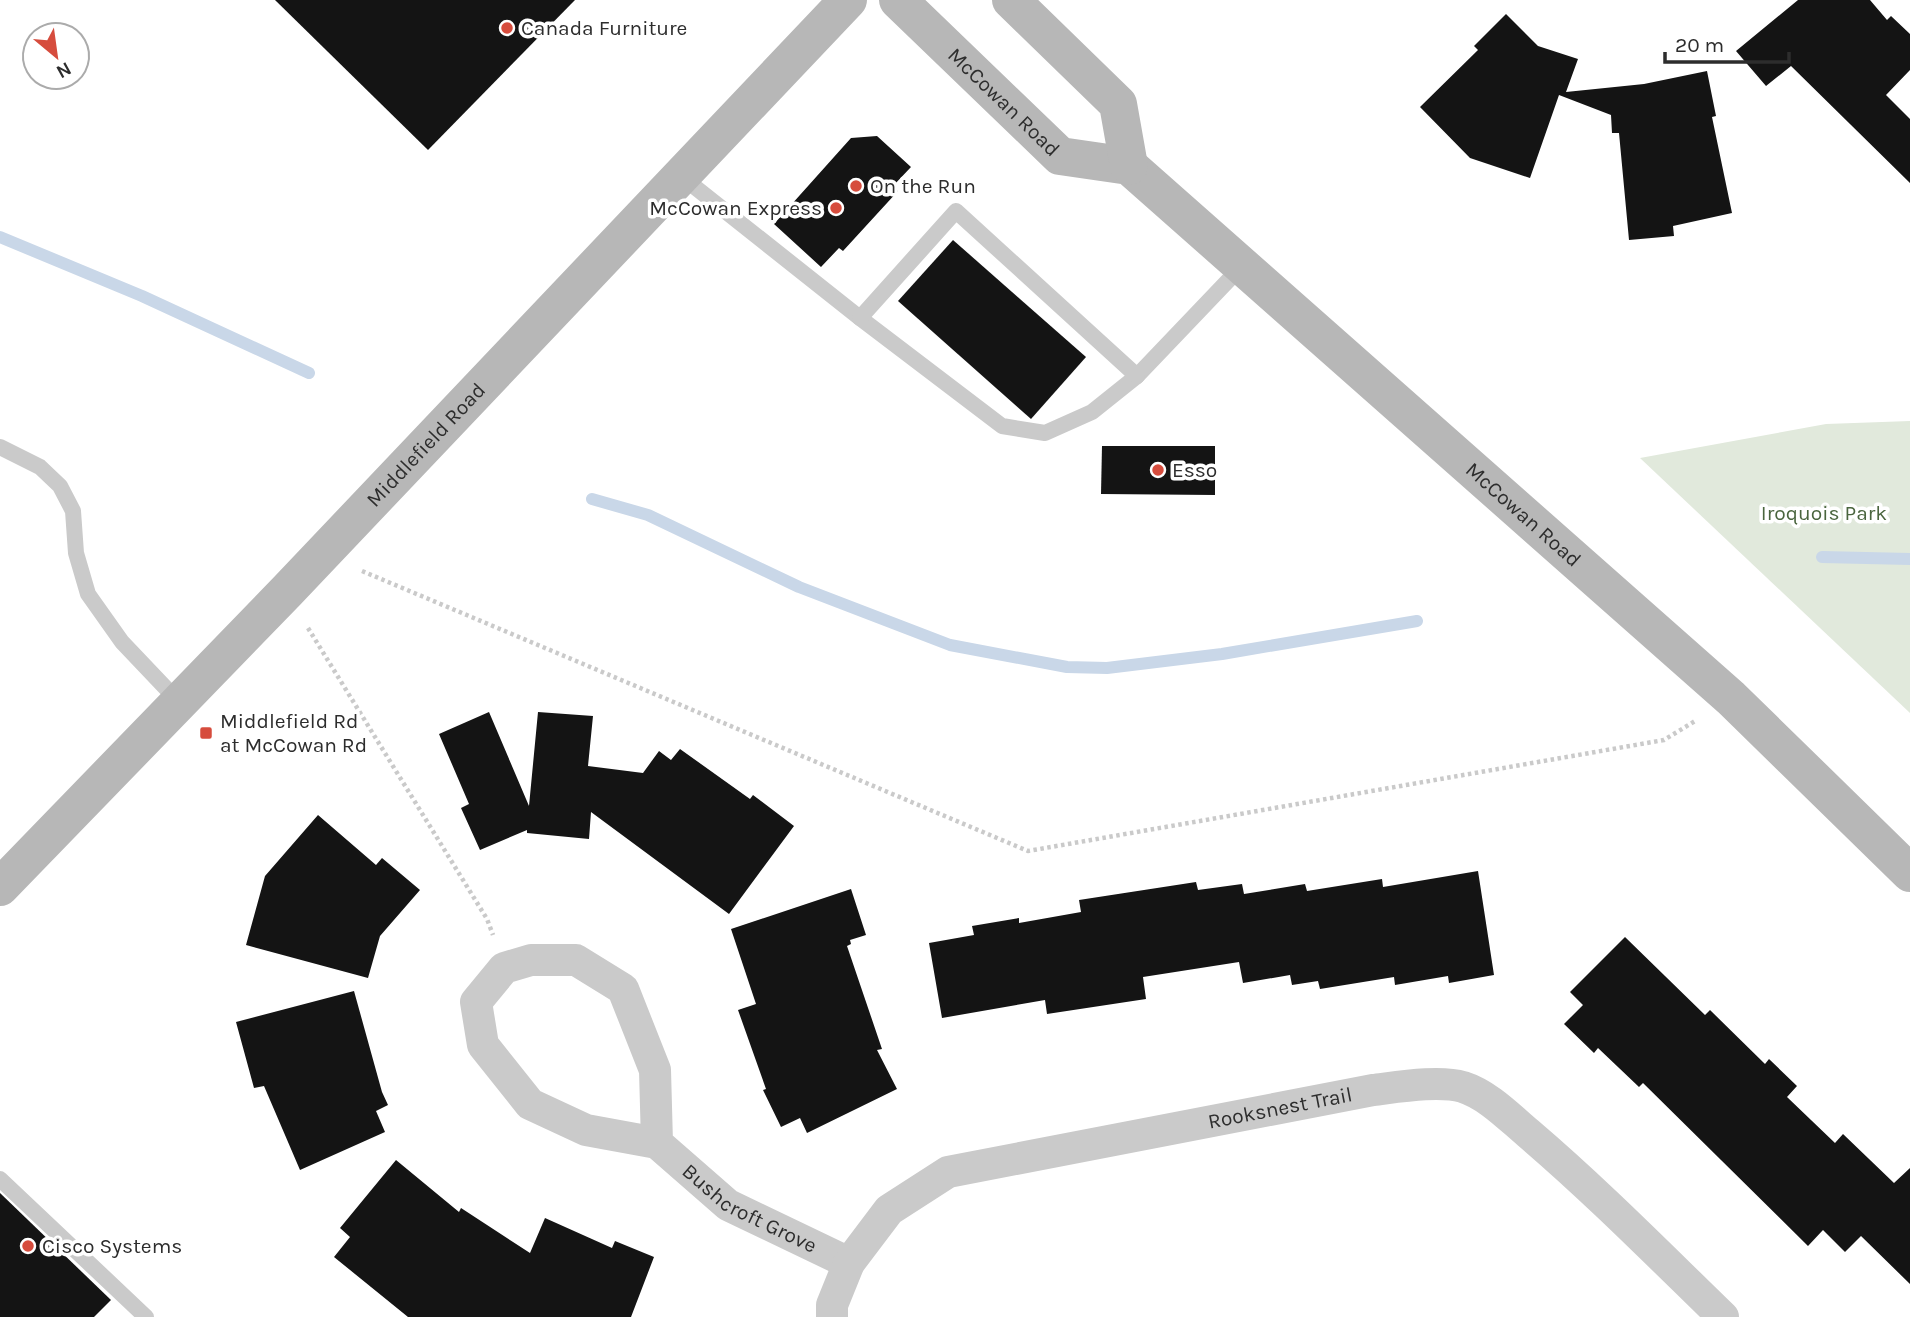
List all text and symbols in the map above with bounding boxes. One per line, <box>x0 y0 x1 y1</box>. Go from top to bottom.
place label: Canada Furniture <box>521 16 687 40</box>
marker: Canada Furniture <box>499 20 515 36</box>
north arrow <box>21 21 91 91</box>
scale bar <box>1665 21 1789 65</box>
text: 20 m <box>1675 33 1724 57</box>
street label: McCowan Road <box>943 43 1065 161</box>
text: N <box>52 57 75 83</box>
place label: On the Run <box>870 174 976 198</box>
marker: On the Run <box>848 178 864 194</box>
place label: McCowan Express <box>649 196 822 220</box>
marker: McCowan Express <box>828 200 844 216</box>
street label: Middlefield Road <box>362 378 490 512</box>
street label: McCowan Road <box>1461 457 1586 572</box>
place label: Esso <box>1172 458 1217 482</box>
marker: Esso <box>1150 462 1166 478</box>
park label: Iroquois Park <box>1761 501 1887 525</box>
place label: Middlefield Rd at McCowan Rd <box>220 709 367 757</box>
marker: Middlefield Rd at McCowan Rd <box>198 725 214 741</box>
street label: Rooksnest Trail <box>1206 1082 1354 1134</box>
street label: Bushcroft Grove <box>678 1159 821 1258</box>
place label: Cisco Systems <box>42 1234 182 1258</box>
marker: Cisco Systems <box>20 1238 36 1254</box>

